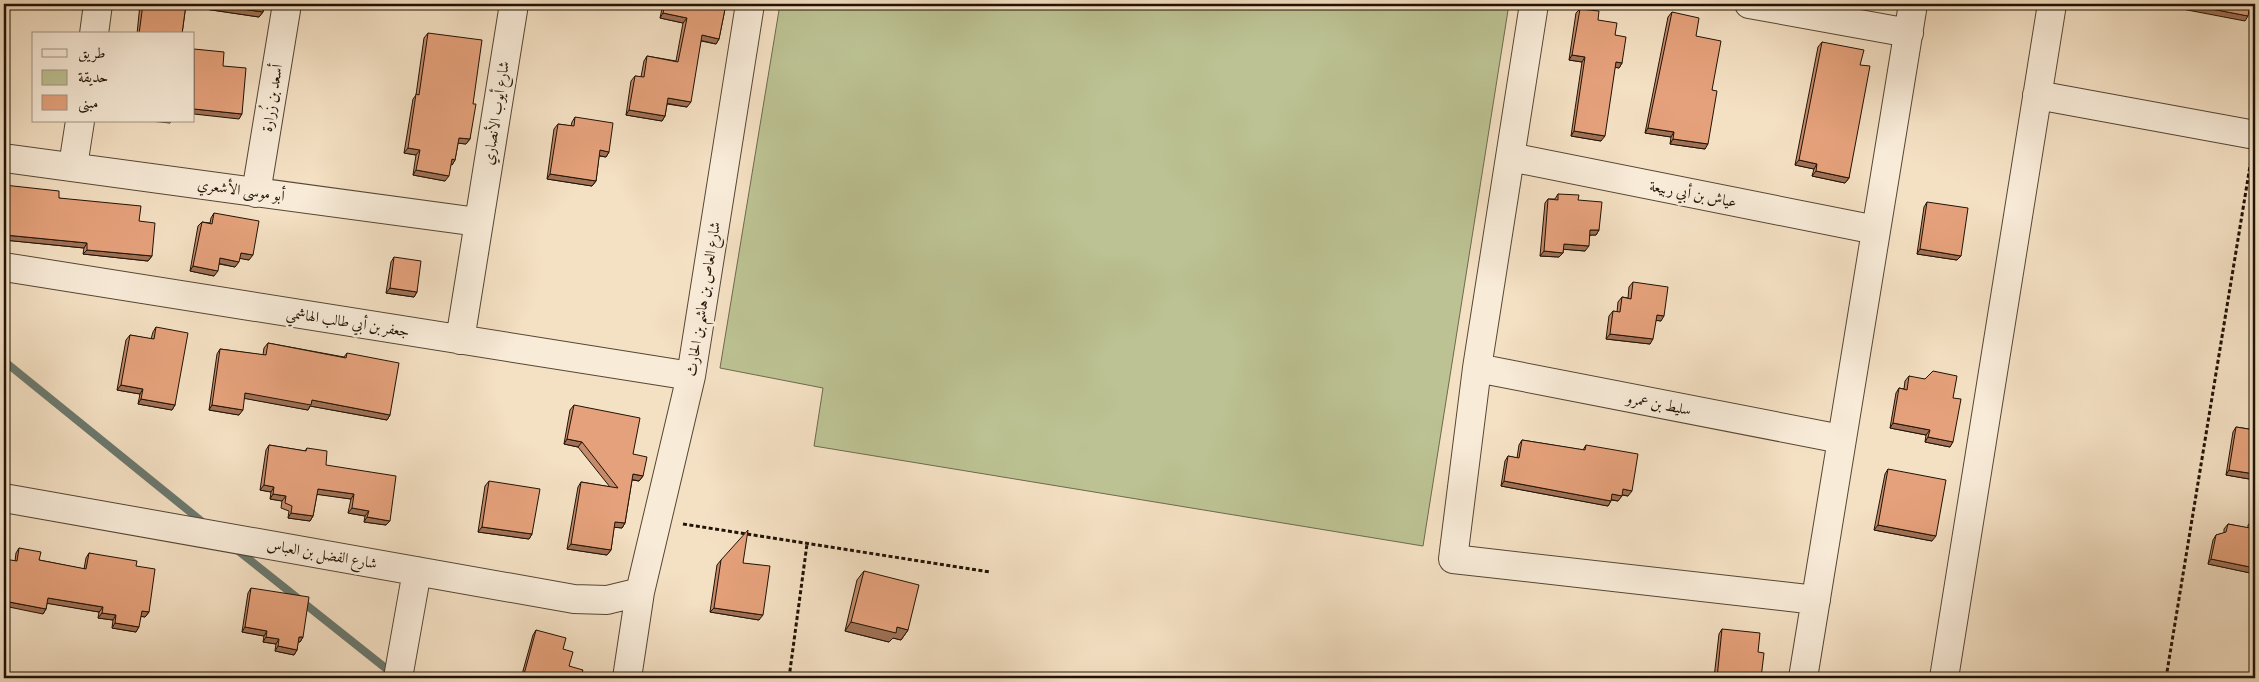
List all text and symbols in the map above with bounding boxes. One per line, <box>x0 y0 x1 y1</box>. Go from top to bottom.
legend <box>32 32 195 122</box>
text: طريق <box>78 43 105 63</box>
street label: شارع أيوب الأنصاري <box>477 59 517 167</box>
street label: أسعد بن زُرارة <box>254 62 287 133</box>
text: حديقة <box>78 67 108 87</box>
text: مبنى <box>78 93 98 114</box>
street label: أبو موسى الأشعري <box>196 173 287 208</box>
street label: عياش بن أبي ربيعة <box>1647 175 1738 214</box>
street label: شارع العاص بن هاشم بن الحارث <box>681 220 730 378</box>
street label: جعفر بن أبي طالب الهاشمي <box>284 301 411 346</box>
street label: سليط بن عمرو <box>1623 388 1693 420</box>
street label: شارع الفضل بن العباس <box>265 534 379 576</box>

